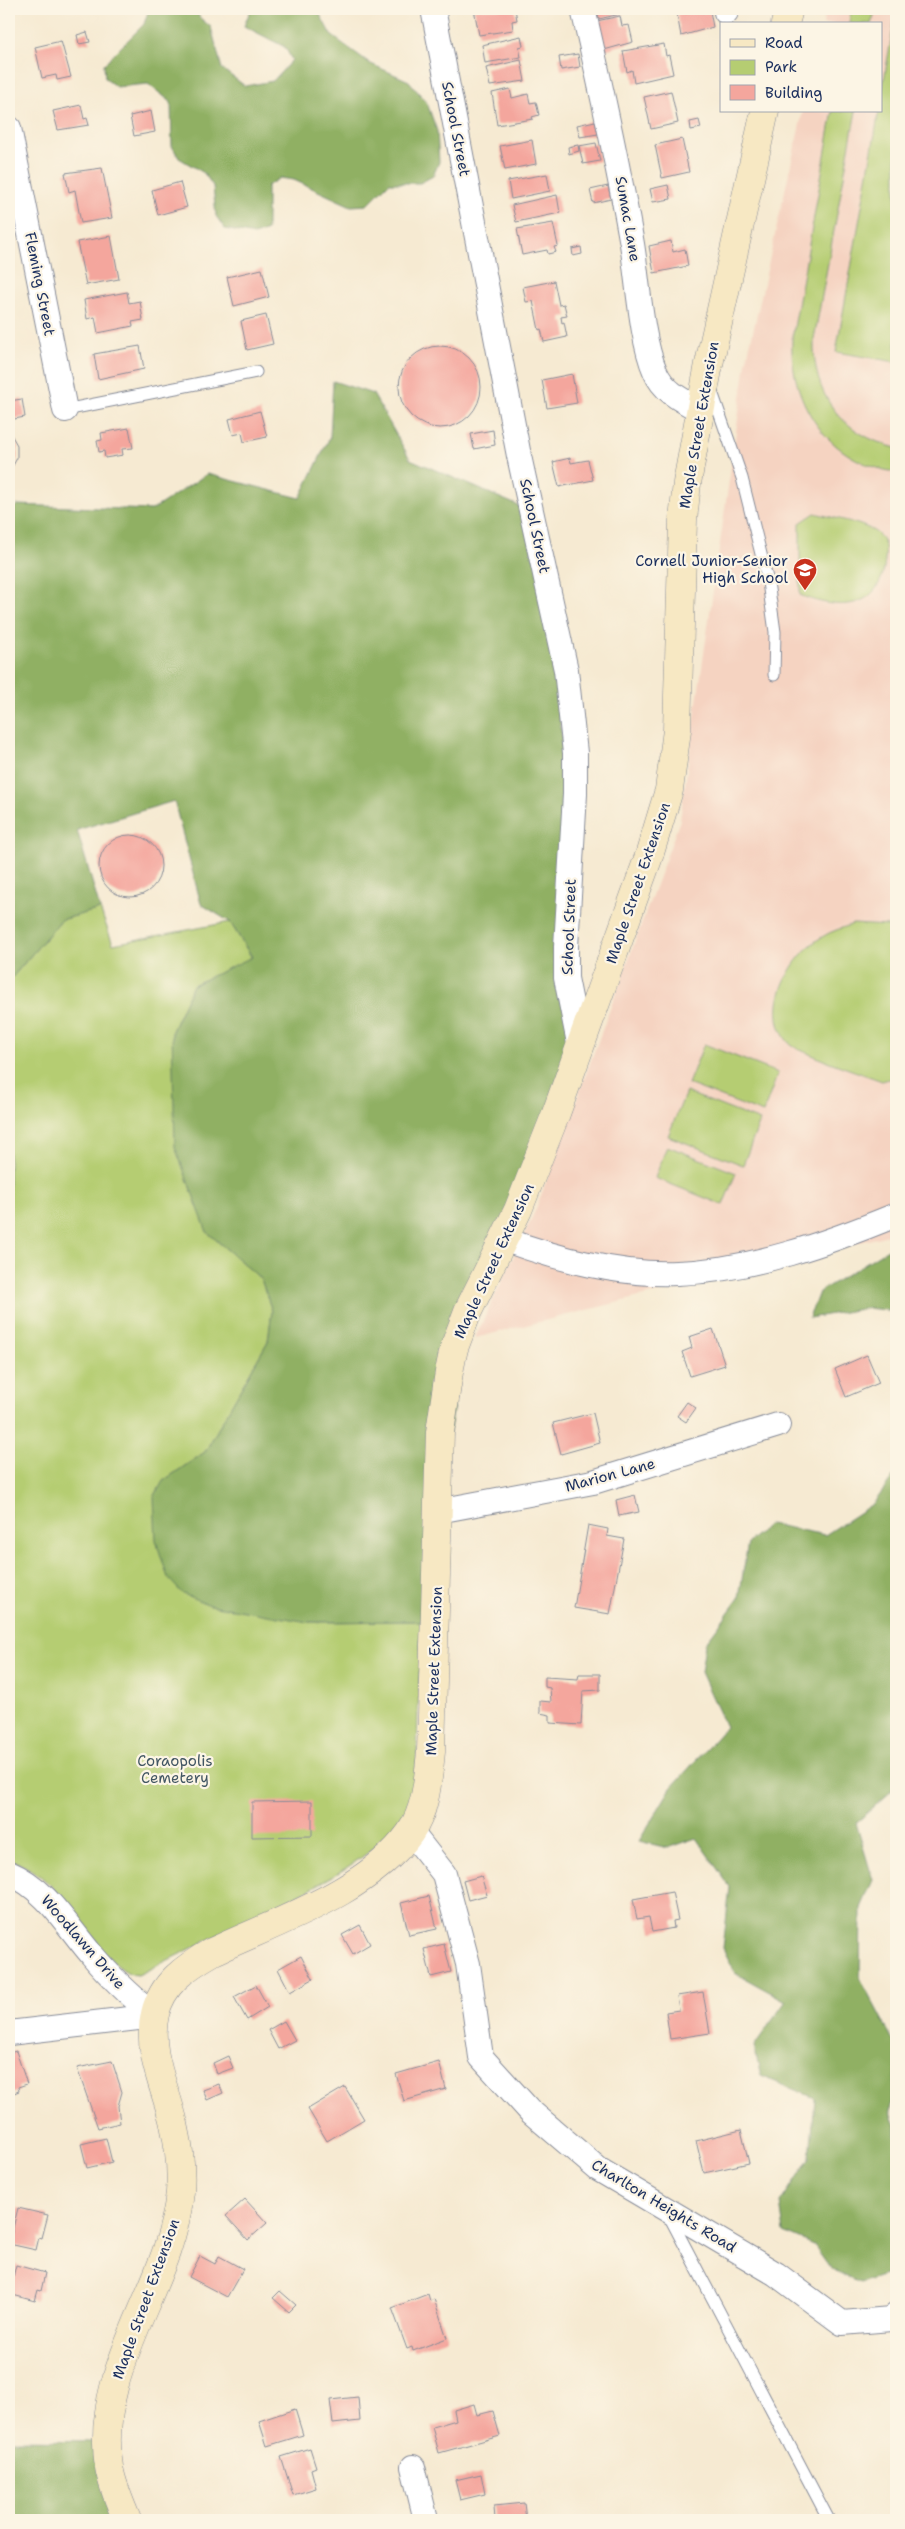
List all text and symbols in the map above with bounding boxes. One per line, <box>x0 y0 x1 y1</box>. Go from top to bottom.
legend <box>720 22 882 112</box>
text: Road <box>765 33 803 53</box>
text: Park <box>765 57 797 77</box>
street label: School Street <box>437 80 475 178</box>
text: Building <box>765 83 822 103</box>
street label: Sumac Lane <box>611 175 645 263</box>
street label: Fleming Street <box>20 230 60 338</box>
street label: Maple Street Extension <box>674 340 724 510</box>
street label: School Street <box>515 477 555 575</box>
place label: Cornell Junior-Senior High School <box>635 551 788 588</box>
school or university icon: Cornell Junior-Senior High School <box>792 557 818 591</box>
street label: Maple Street Extension <box>601 800 675 966</box>
street label: School Street <box>557 878 581 976</box>
street label: Maple Street Extension <box>449 1180 539 1342</box>
street label: Marion Lane <box>563 1453 657 1497</box>
street label: Maple Street Extension <box>421 1586 447 1756</box>
park label: Coraopolis Cemetery <box>137 1751 213 1788</box>
street label: Woodlawn Drive <box>36 1891 130 1993</box>
street label: Charlton Heights Road <box>588 2155 741 2258</box>
street label: Maple Street Extension <box>108 2216 184 2382</box>

